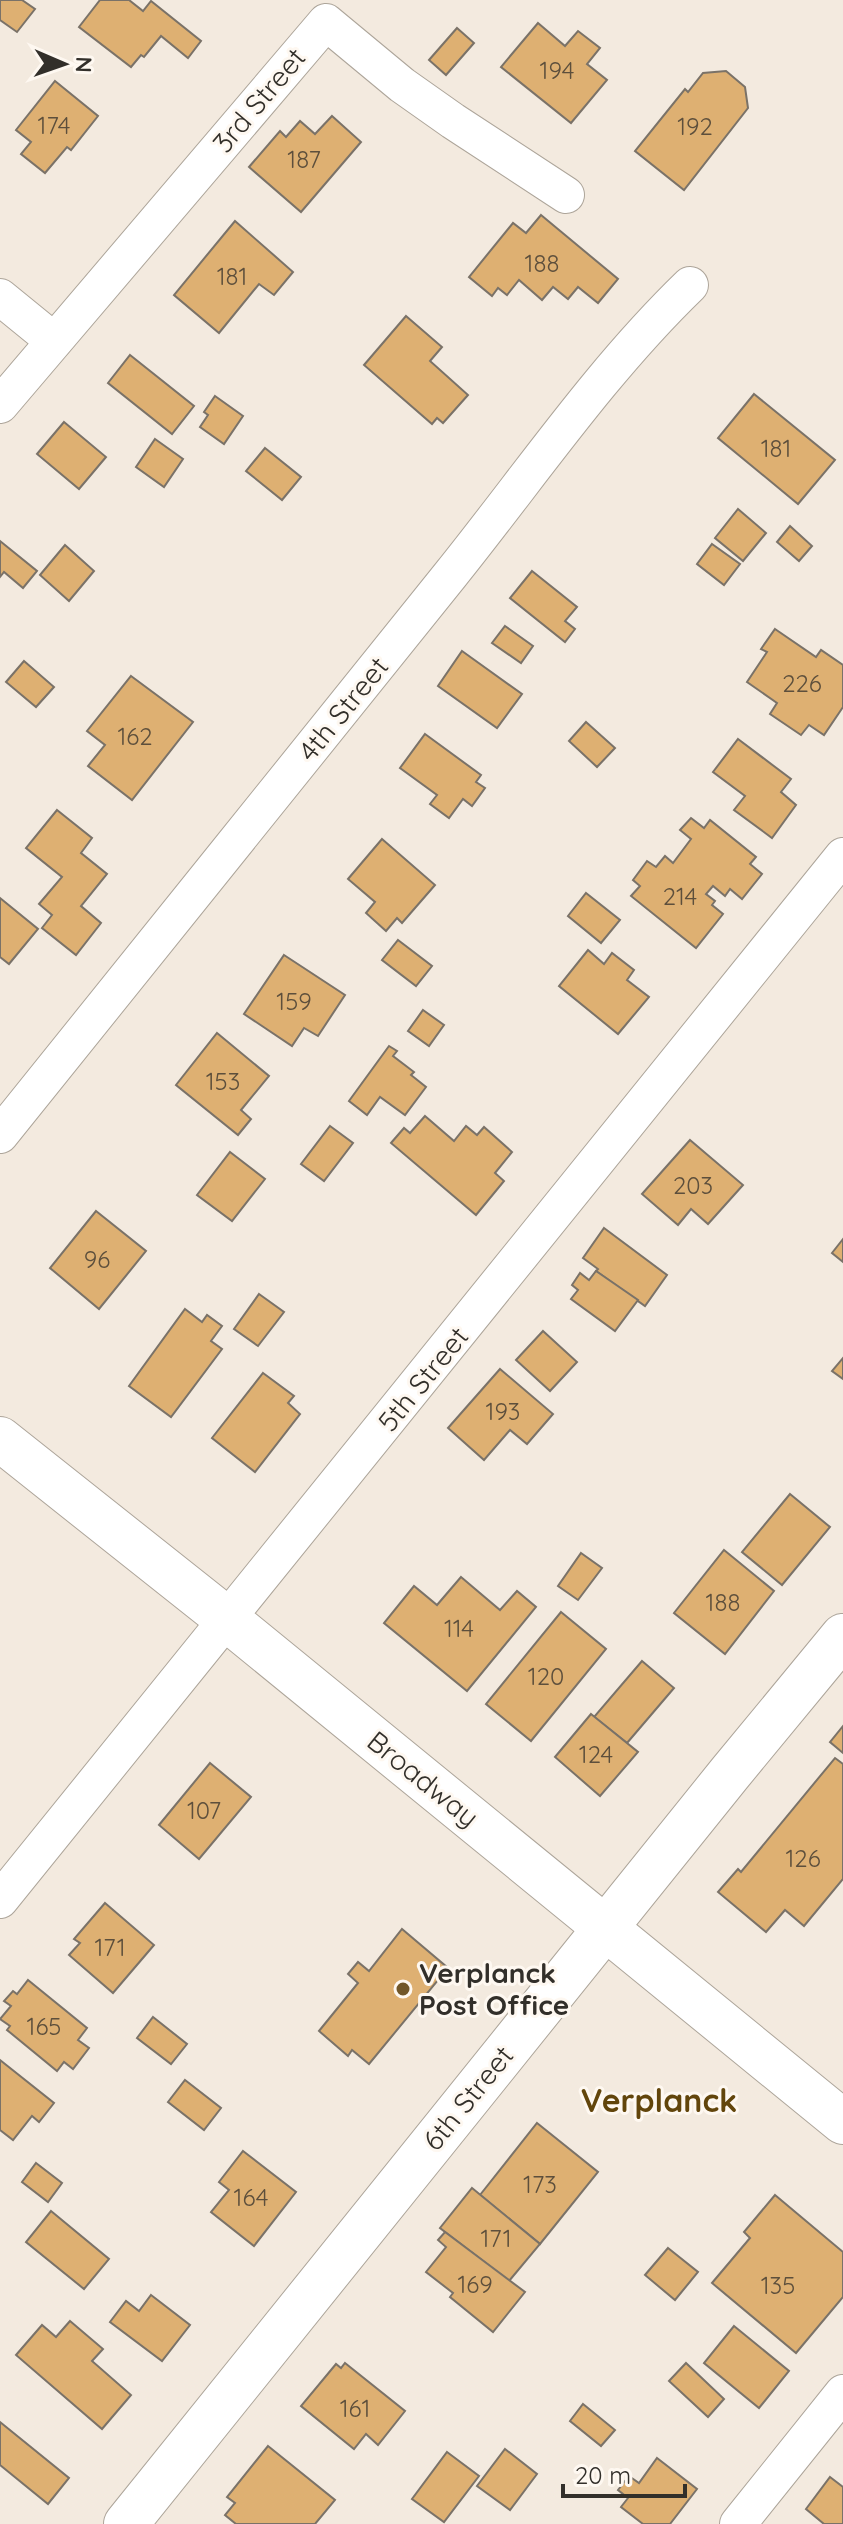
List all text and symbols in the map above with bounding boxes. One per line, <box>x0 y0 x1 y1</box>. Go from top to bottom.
north arrow <box>24 24 104 104</box>
street label: 3rd Street <box>205 40 313 159</box>
house number: 194 <box>540 55 574 85</box>
text: N <box>70 56 98 73</box>
house number: 174 <box>38 110 70 140</box>
house number: 192 <box>677 111 713 141</box>
house number: 187 <box>287 144 321 174</box>
house number: 188 <box>525 248 559 278</box>
house number: 181 <box>217 261 247 291</box>
house number: 181 <box>761 433 791 463</box>
street label: 4th Street <box>290 649 395 768</box>
house number: 226 <box>782 668 822 698</box>
house number: 162 <box>117 721 153 751</box>
house number: 214 <box>663 881 697 911</box>
house number: 159 <box>276 986 312 1016</box>
house number: 153 <box>206 1066 240 1096</box>
house number: 203 <box>673 1170 713 1200</box>
house number: 96 <box>84 1244 110 1274</box>
street label: 5th Street <box>370 1319 475 1438</box>
house number: 193 <box>486 1396 520 1426</box>
house number: 188 <box>706 1587 740 1617</box>
house number: 114 <box>444 1613 474 1643</box>
house number: 120 <box>528 1661 564 1691</box>
street label: Broadway <box>361 1723 486 1834</box>
house number: 124 <box>579 1739 613 1769</box>
house number: 107 <box>187 1795 221 1825</box>
house number: 126 <box>785 1843 821 1873</box>
house number: 171 <box>94 1932 126 1962</box>
place label: Verplanck Post Office <box>419 1955 569 2022</box>
marker: Verplanck Post Office <box>394 1980 412 1998</box>
house number: 165 <box>27 2011 61 2041</box>
street label: 6th Street <box>415 2038 520 2157</box>
district label: Verplanck <box>581 2080 737 2120</box>
house number: 173 <box>523 2169 557 2199</box>
house number: 164 <box>234 2182 268 2212</box>
house number: 171 <box>480 2223 512 2253</box>
house number: 169 <box>457 2269 493 2299</box>
house number: 135 <box>761 2270 795 2300</box>
house number: 161 <box>340 2393 370 2423</box>
scale bar <box>563 2448 685 2498</box>
text: 20 m <box>575 2460 631 2490</box>

